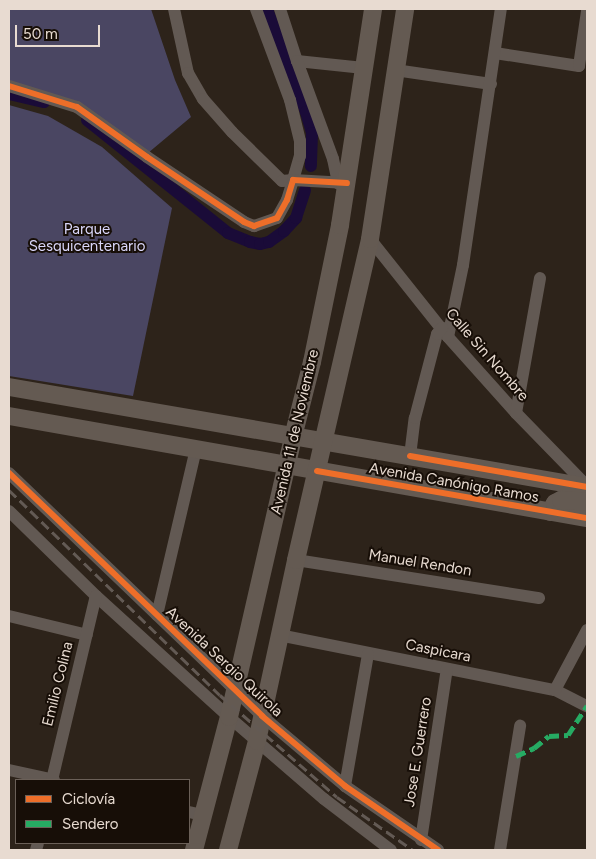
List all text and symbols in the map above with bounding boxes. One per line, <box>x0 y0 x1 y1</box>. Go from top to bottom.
scale bar <box>18 15 102 47</box>
text: 50 m <box>23 25 58 43</box>
park label: Parque Sesquicentenario <box>29 220 145 255</box>
street label: Calle Sin Nombre <box>442 305 532 405</box>
street label: Avenida 11 de Noviembre <box>267 348 323 516</box>
street label: Avenida Canónigo Ramos <box>368 459 540 507</box>
street label: Manuel Rendon <box>367 546 473 580</box>
street label: Avenida Sergio Quirola <box>162 603 286 721</box>
street label: Caspicara <box>404 636 472 666</box>
street label: Emilio Colina <box>39 640 77 728</box>
street label: Jose E. Guerrero <box>400 696 436 808</box>
legend <box>15 779 190 844</box>
text: Ciclovía <box>62 790 115 808</box>
text: Sendero <box>62 815 119 833</box>

